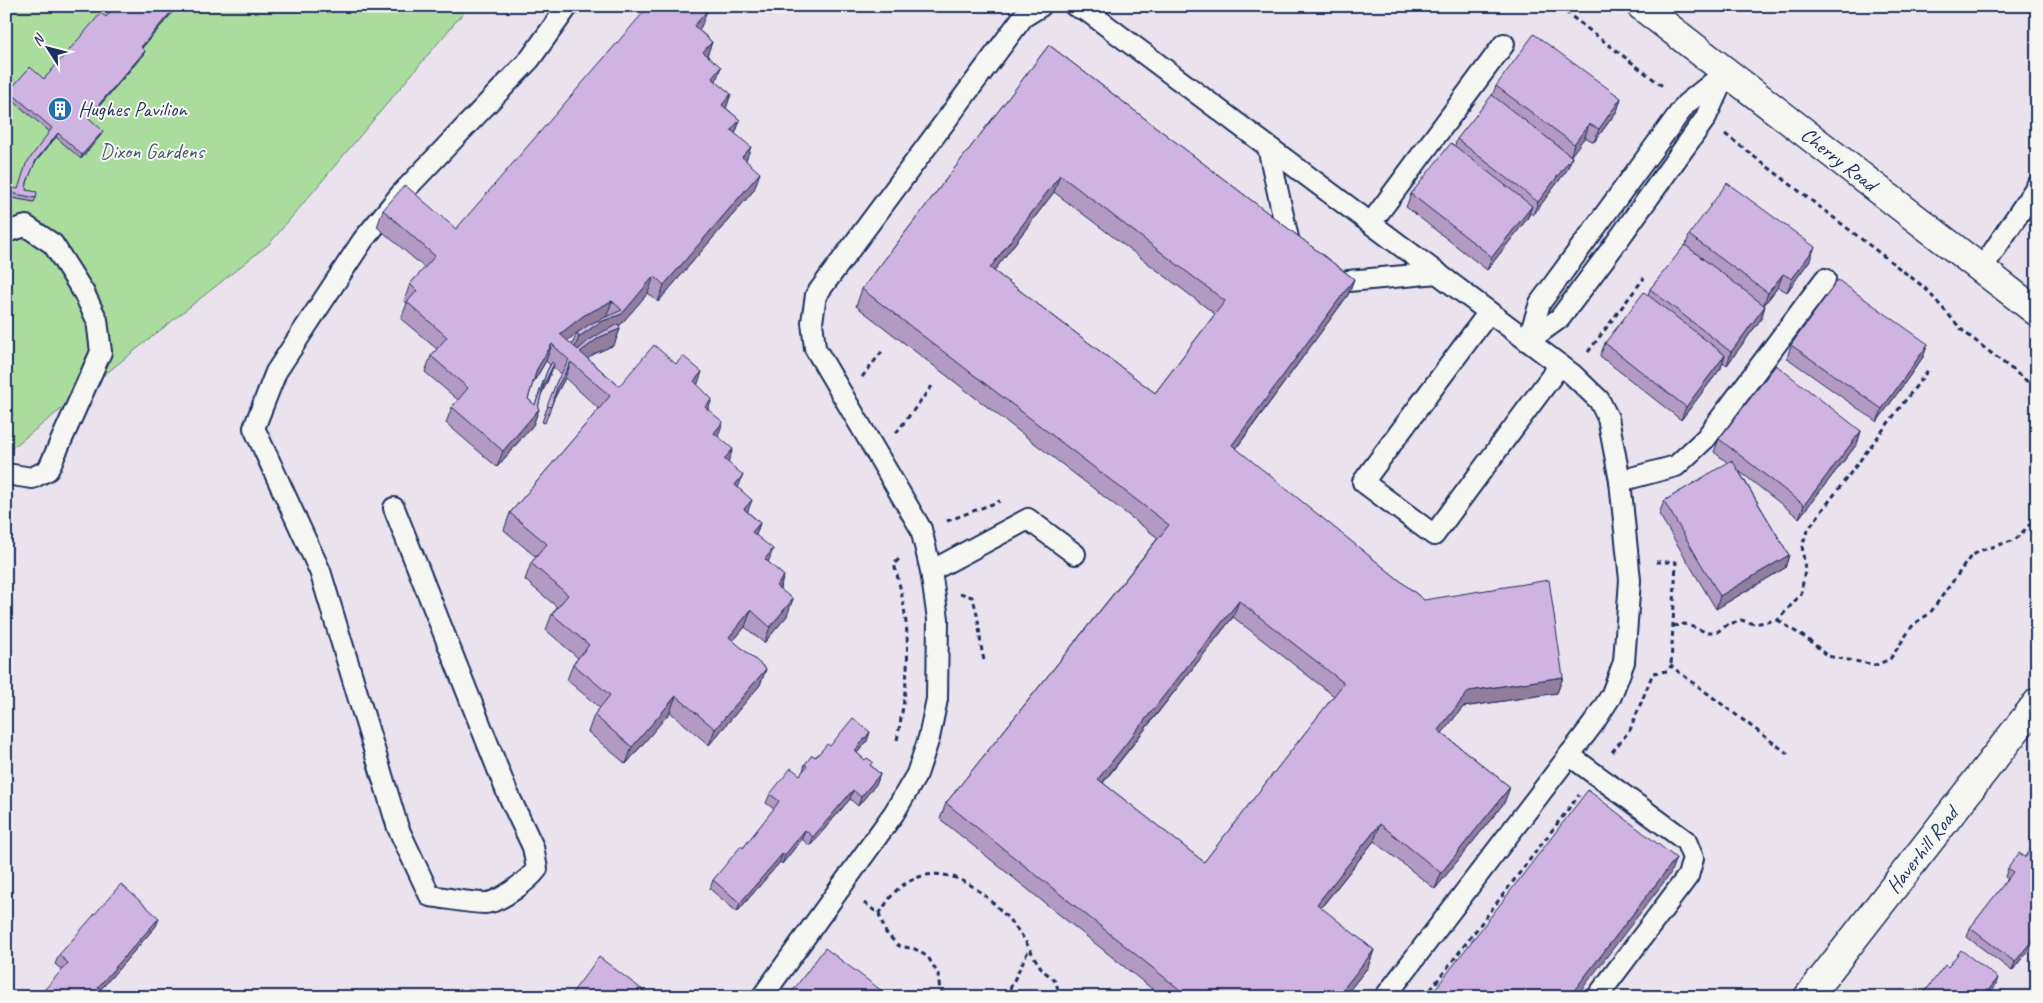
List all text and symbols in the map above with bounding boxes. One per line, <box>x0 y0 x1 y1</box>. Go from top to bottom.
north arrow <box>22 22 72 72</box>
text: N <box>28 30 49 49</box>
building icon: Hughes Pavilion <box>47 96 73 122</box>
place label: Hughes Pavilion <box>78 96 188 122</box>
street label: Cherry Road <box>1796 121 1885 199</box>
park label: Dixon Gardens <box>100 138 206 164</box>
street label: Haverhill Road <box>1880 799 1966 898</box>

